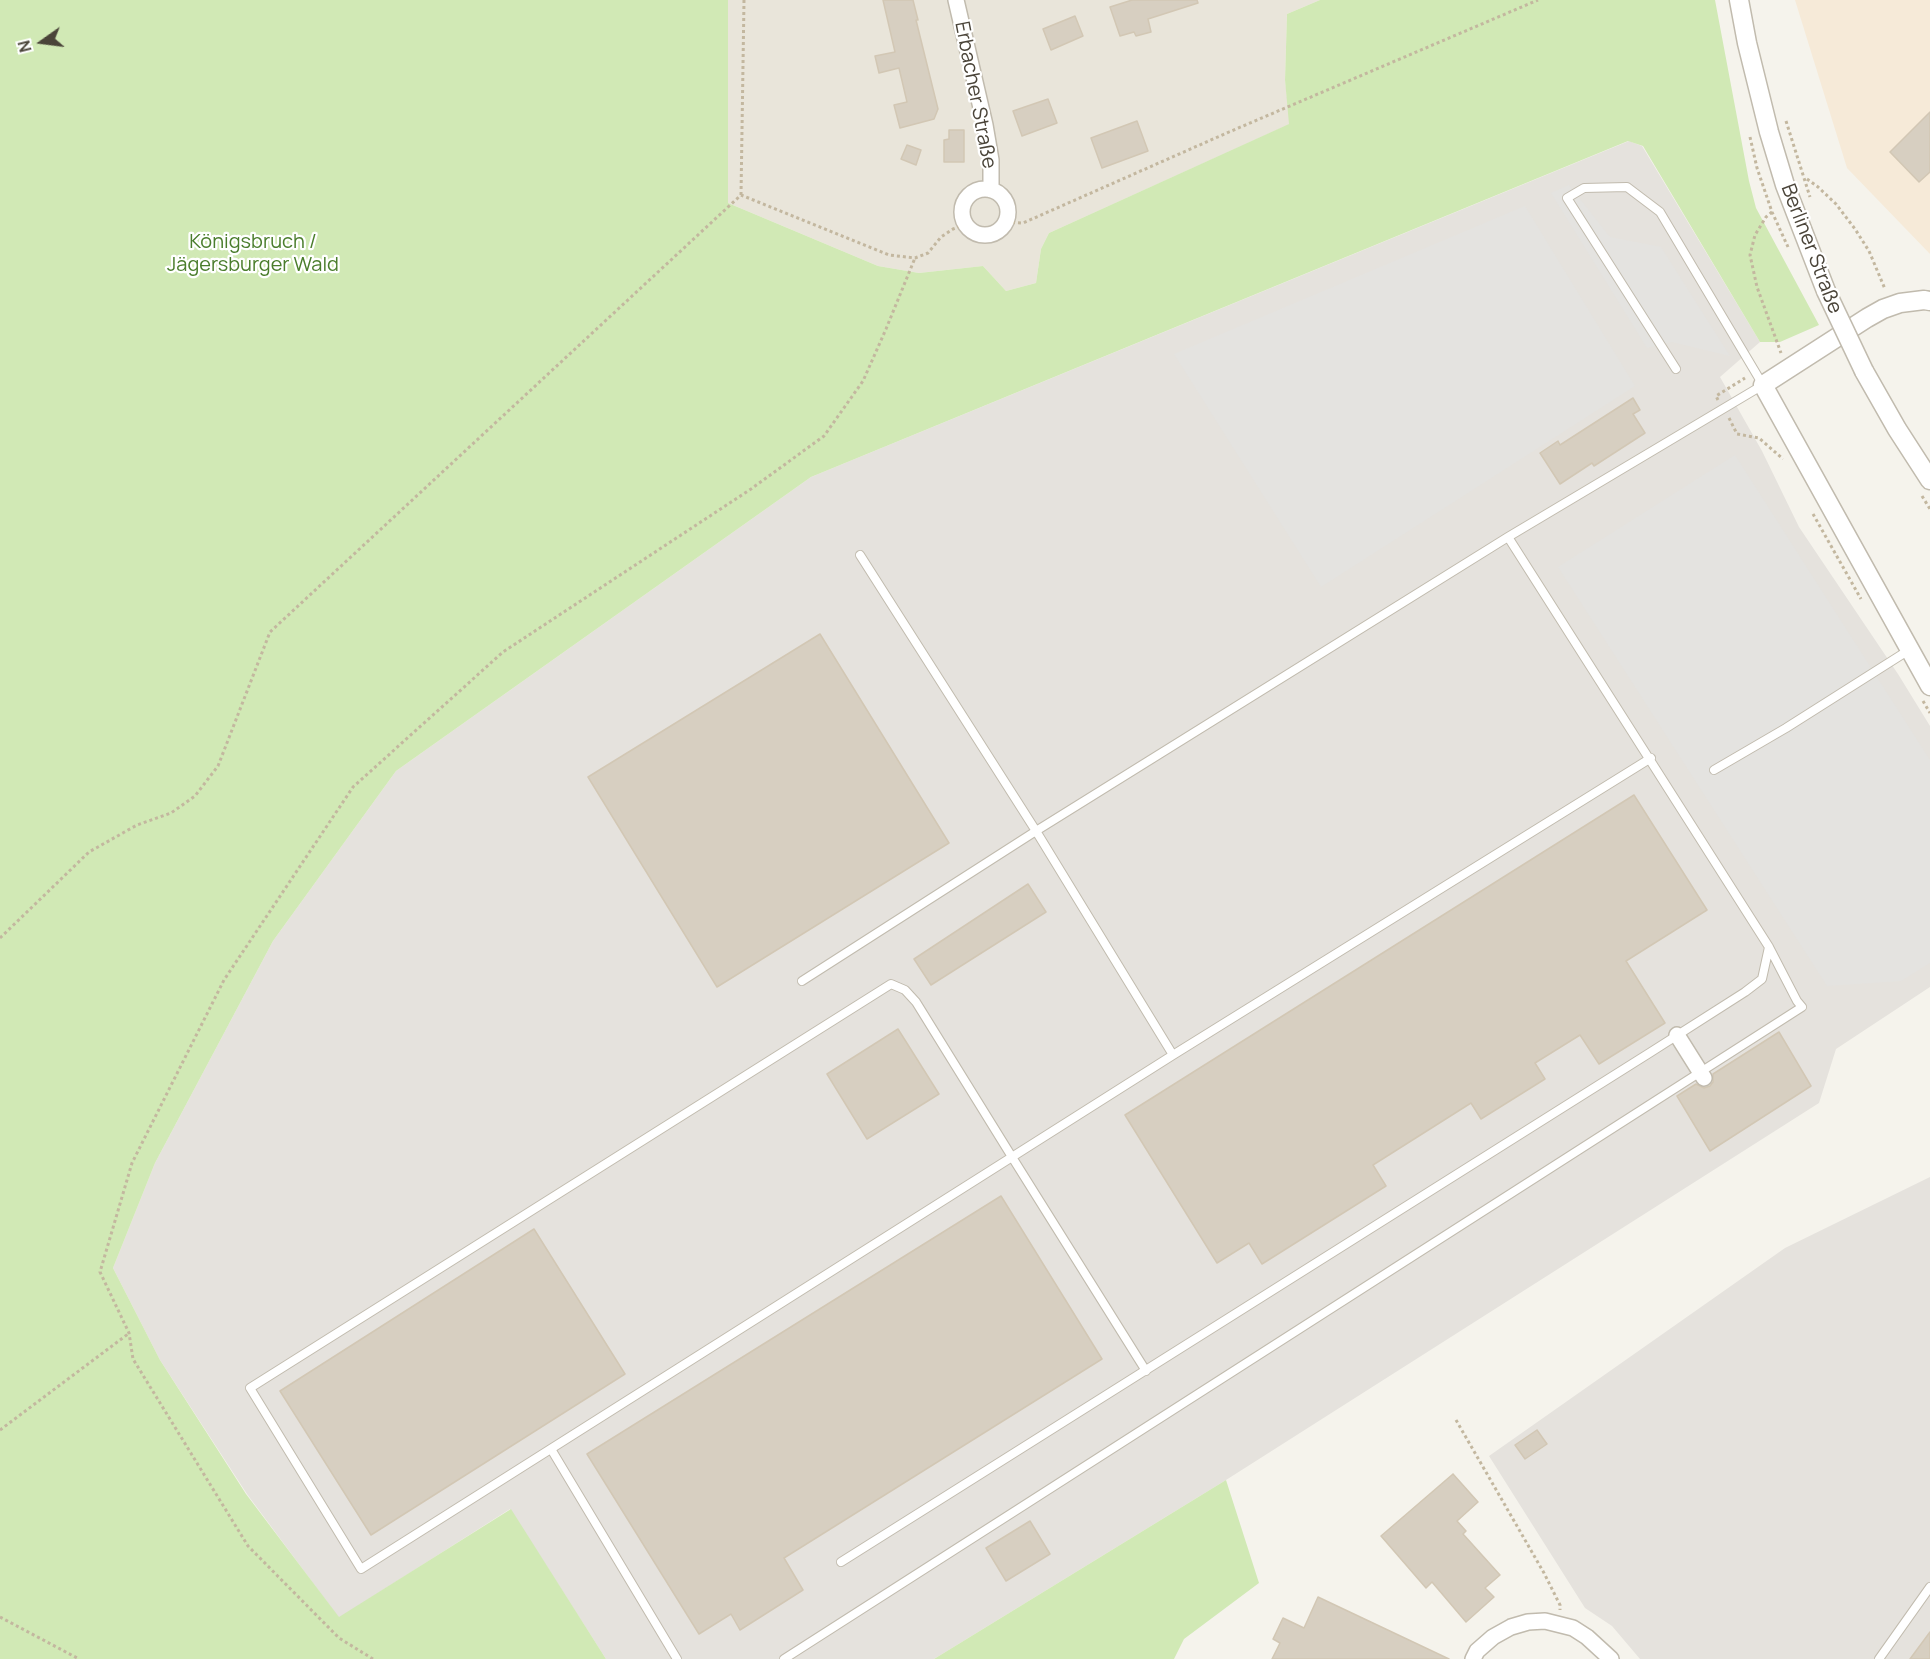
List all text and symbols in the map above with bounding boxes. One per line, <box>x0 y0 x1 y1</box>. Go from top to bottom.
north arrow <box>12 12 72 72</box>
street label: Erbacher Straße <box>949 19 1001 171</box>
text: N <box>12 38 37 55</box>
street label: Berliner Straße <box>1775 181 1847 317</box>
park label: Königsbruch / Jägersburger Wald <box>167 230 339 277</box>

